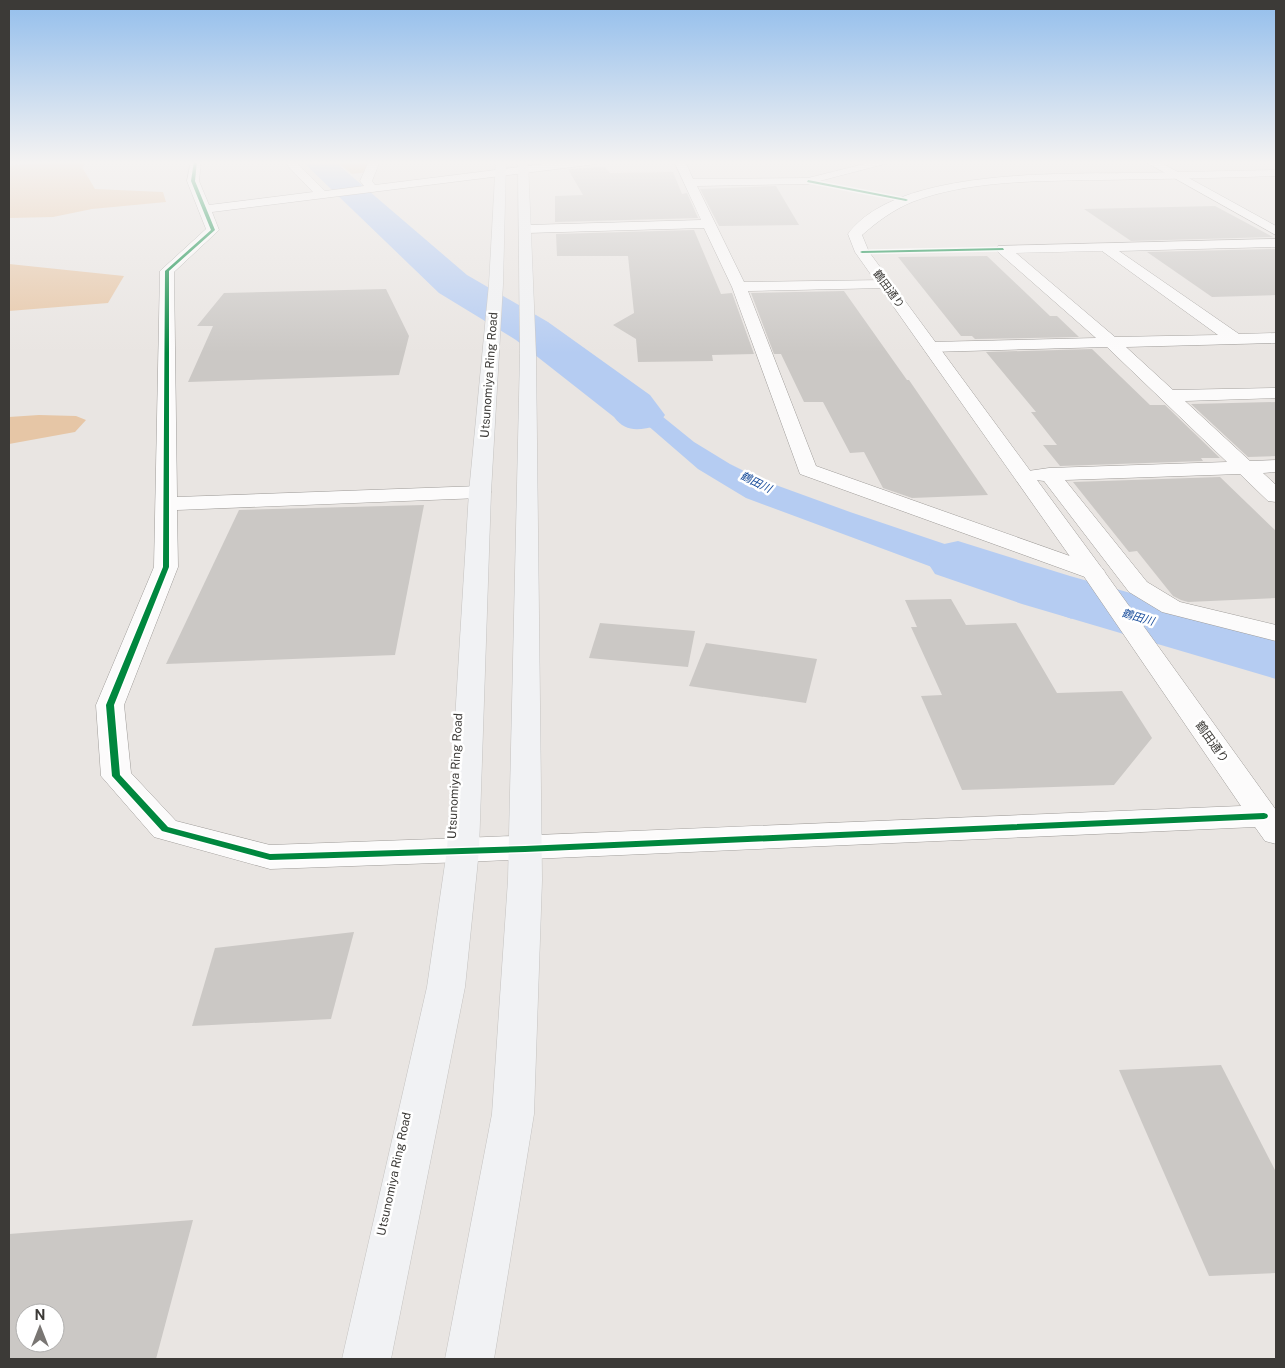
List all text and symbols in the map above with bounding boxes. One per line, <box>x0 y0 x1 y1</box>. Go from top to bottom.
street label: 鶴田通り <box>871 268 907 310</box>
street label: Utsunomiya Ring Road <box>478 312 500 438</box>
water label: 鶴田川 <box>739 469 774 495</box>
water label: 鶴田川 <box>1120 607 1156 628</box>
street label: Utsunomiya Ring Road <box>445 713 465 839</box>
street label: 鶴田通り <box>1192 718 1232 766</box>
street label: Utsunomiya Ring Road <box>374 1111 414 1237</box>
north arrow <box>15 1303 65 1353</box>
text: N <box>35 1307 45 1323</box>

